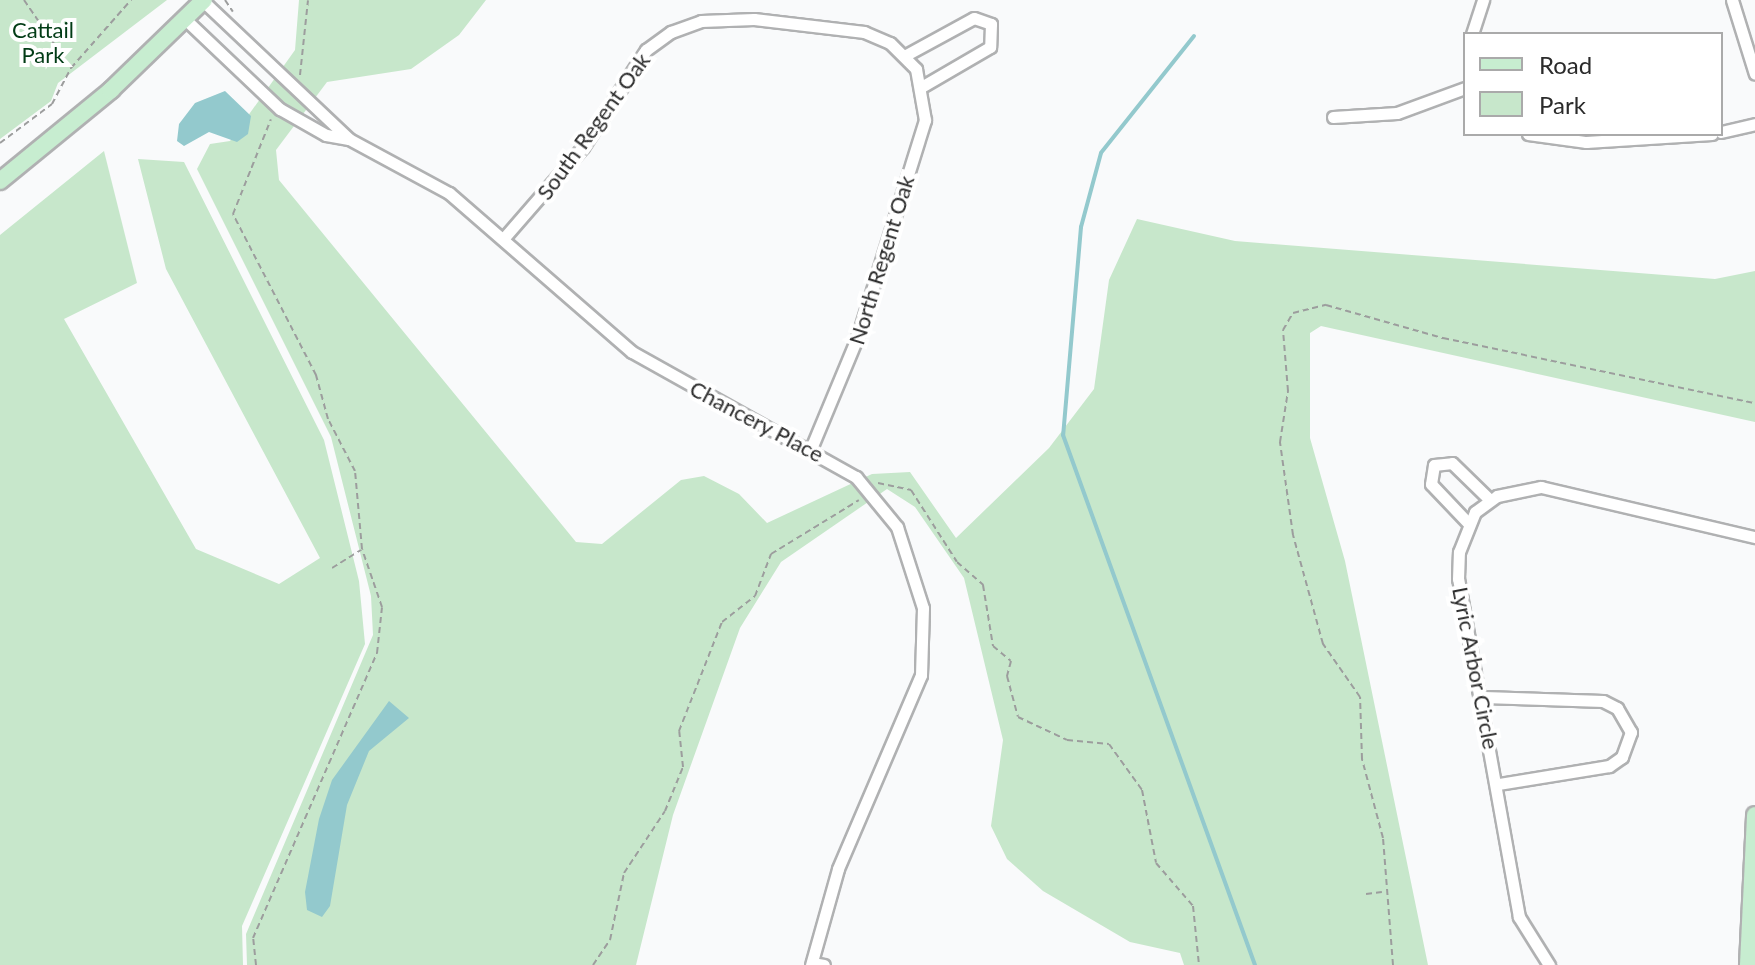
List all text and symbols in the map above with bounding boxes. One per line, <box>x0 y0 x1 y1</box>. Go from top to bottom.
park label: Cattail Park <box>12 16 74 68</box>
legend <box>1463 32 1723 136</box>
street label: South Regent Oak <box>531 47 655 205</box>
text: Road <box>1539 50 1592 79</box>
text: Park <box>1539 90 1586 119</box>
street label: North Regent Oak <box>843 172 919 348</box>
street label: Chancery Place <box>685 375 829 467</box>
street label: Lyric Arbor Circle <box>1447 584 1505 752</box>

